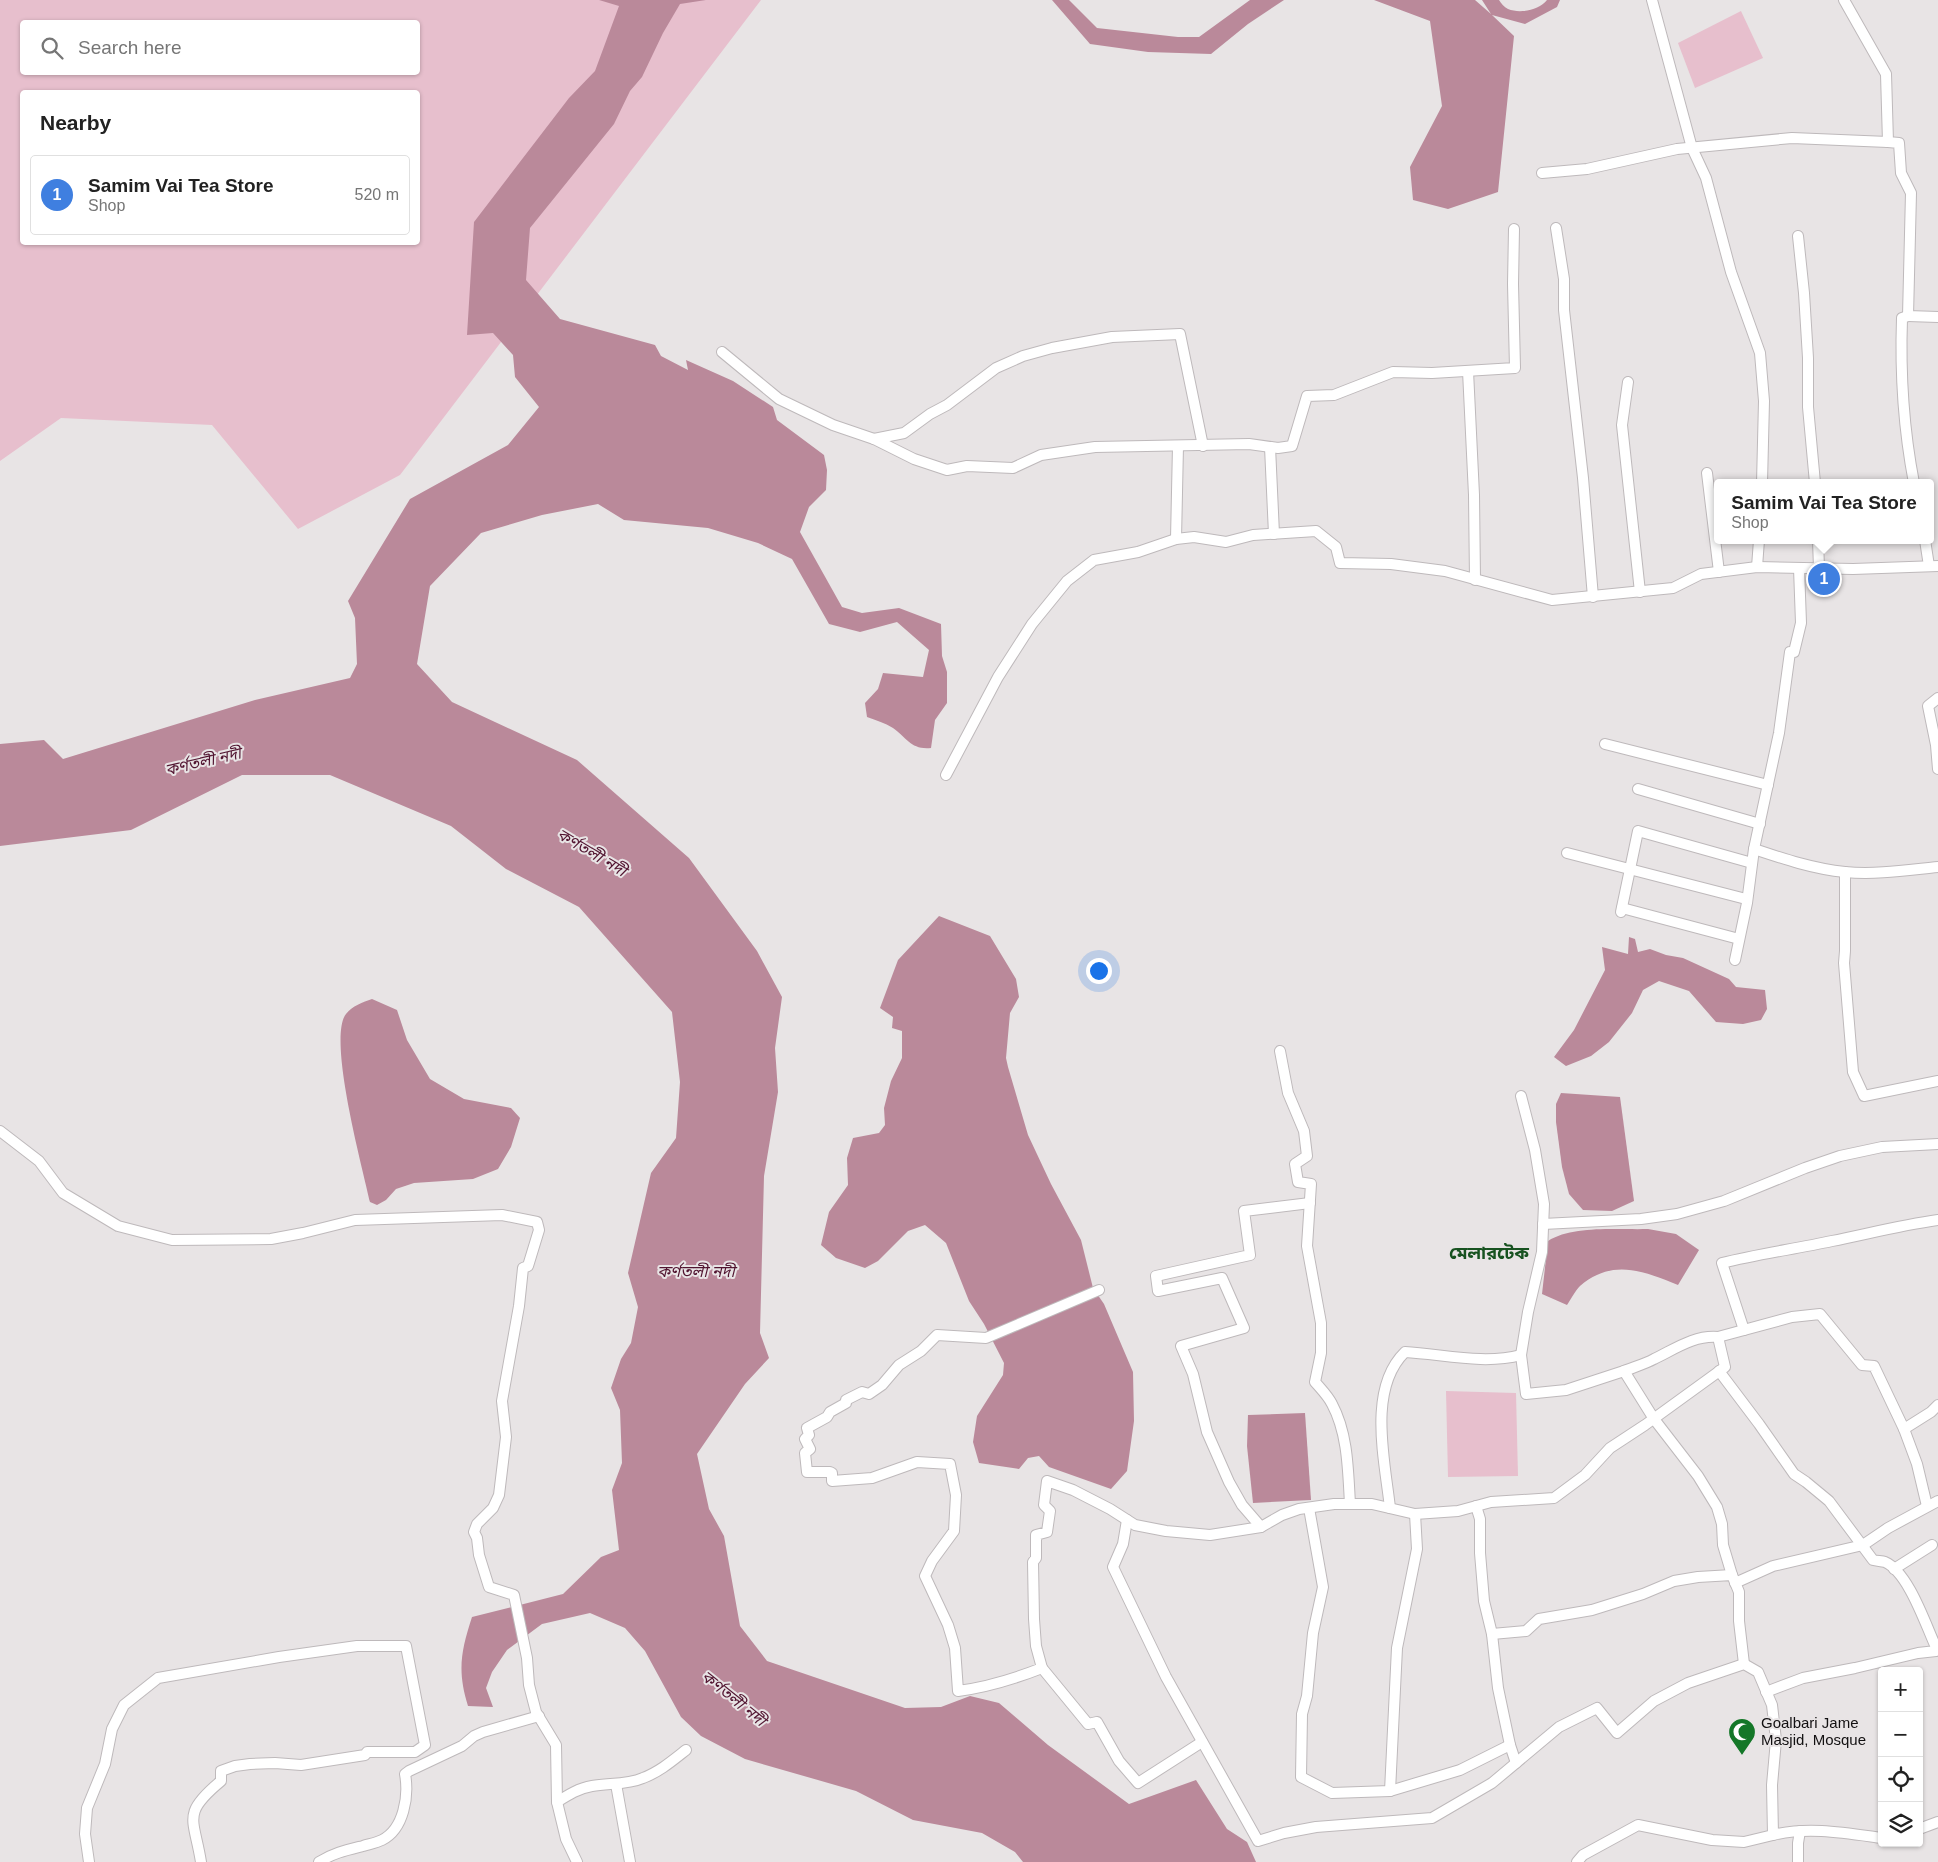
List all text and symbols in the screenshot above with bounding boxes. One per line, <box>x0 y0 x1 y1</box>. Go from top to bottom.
search box <box>20 20 420 75</box>
icon: search <box>38 34 66 62</box>
text: Search here <box>78 37 182 58</box>
text: Nearby <box>40 111 111 134</box>
text: Samim Vai Tea Store <box>88 175 274 196</box>
text: 1 <box>53 186 61 203</box>
text: 520 m <box>355 186 399 203</box>
text: Shop <box>88 197 125 214</box>
popup <box>1714 479 1934 544</box>
text: Samim Vai Tea Store <box>1731 492 1917 513</box>
text: Shop <box>1731 514 1769 531</box>
pin: 1 <box>1808 560 1840 598</box>
water label: কর্ণতলী নদী <box>163 743 245 778</box>
water label: কর্ণতলী নদী <box>554 824 632 881</box>
your location <box>1086 958 1112 984</box>
district label: মেলারটেক <box>1449 1243 1529 1263</box>
water label: কর্ণতলী নদী <box>657 1262 737 1280</box>
water label: কর্ণতলী নদী <box>698 1667 772 1731</box>
map controls <box>1878 1667 1923 1847</box>
button: + <box>1878 1667 1923 1712</box>
button: − <box>1878 1712 1923 1757</box>
place label: Goalbari Jame Masjid, Mosque <box>1761 1714 1866 1748</box>
mosque icon: Goalbari Jame Masjid, Mosque <box>1727 1717 1757 1756</box>
button: locate <box>1878 1757 1923 1802</box>
button: layers <box>1878 1802 1923 1847</box>

